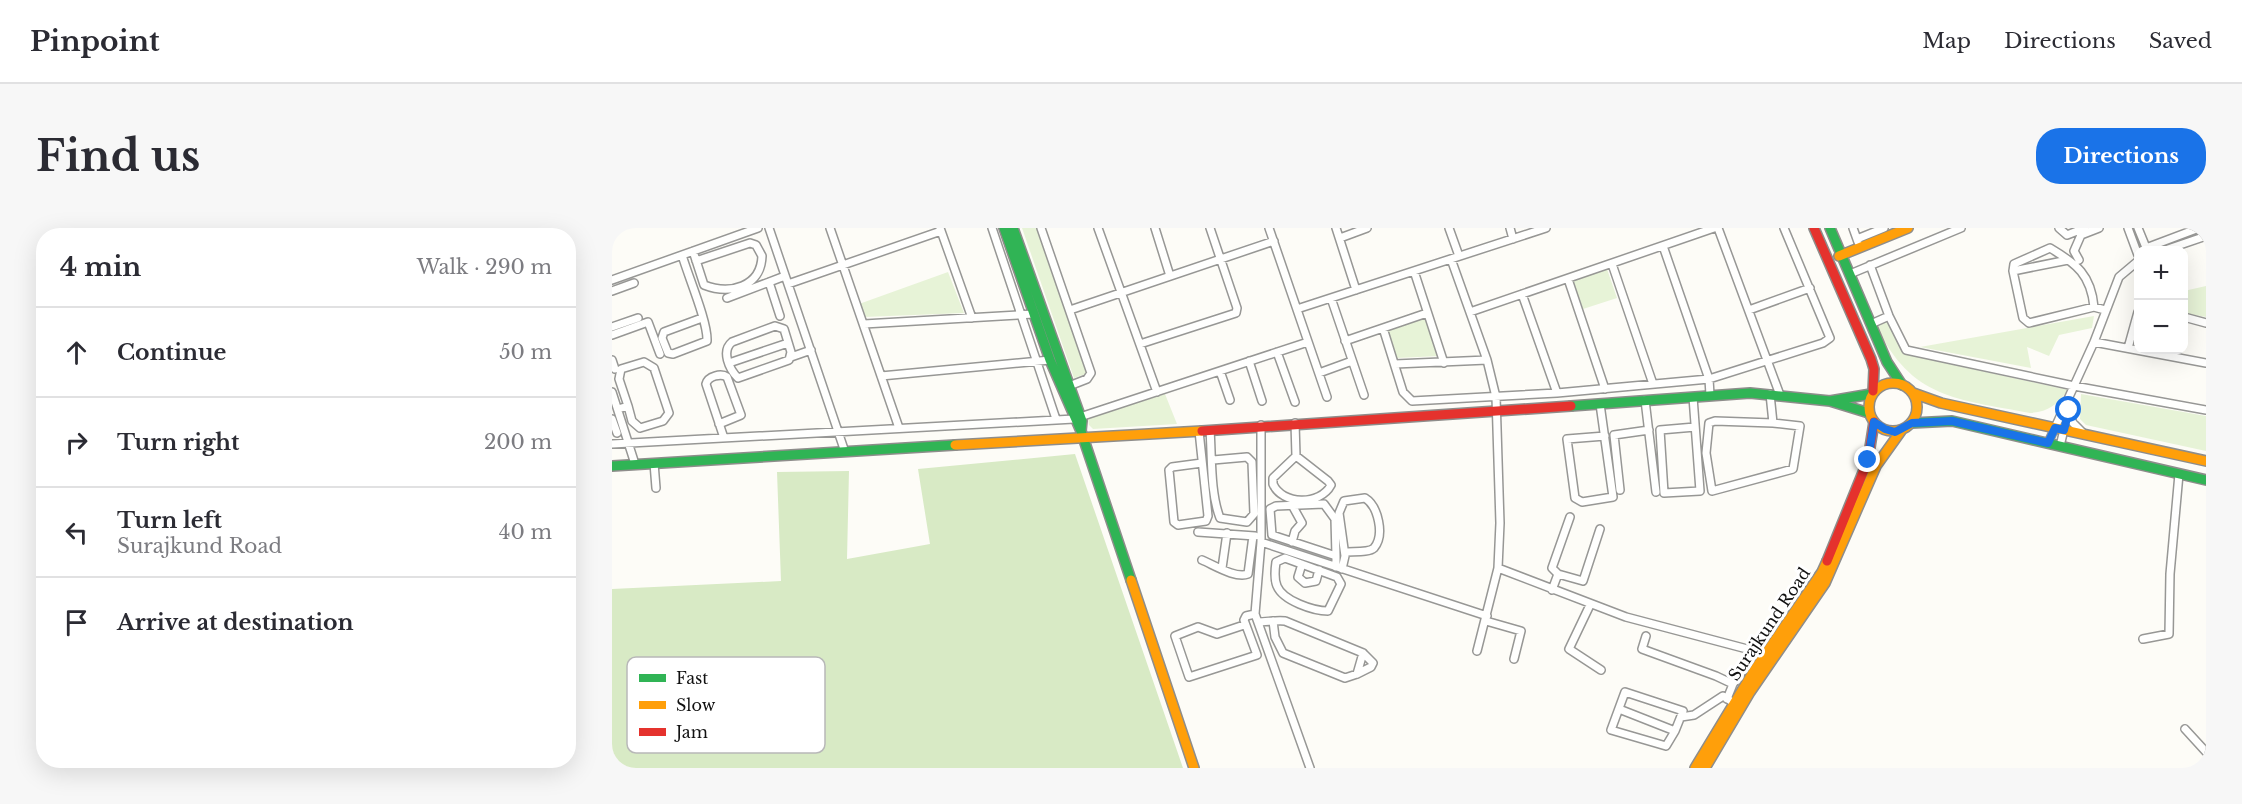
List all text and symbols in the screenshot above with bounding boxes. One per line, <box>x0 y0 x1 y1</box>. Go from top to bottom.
text: Pinpoint <box>30 24 160 59</box>
text: Map <box>1922 28 1971 54</box>
text: Directions <box>2004 28 2116 54</box>
text: Saved <box>2149 28 2212 54</box>
button: Directions <box>2036 128 2206 184</box>
text: Find us <box>36 130 200 182</box>
map controls <box>2134 246 2188 354</box>
button: + <box>2134 246 2188 300</box>
text: 4 min <box>60 251 141 283</box>
text: Walk · 290 m <box>417 255 552 279</box>
button: − <box>2134 300 2188 354</box>
icon: ahead <box>60 336 93 369</box>
text: Continue <box>117 339 226 366</box>
text: 50 m <box>499 340 552 364</box>
route start <box>2055 396 2081 422</box>
icon: right <box>60 426 93 459</box>
text: Turn right <box>117 429 239 456</box>
text: 200 m <box>484 430 552 454</box>
route end <box>1854 446 1880 472</box>
text: Turn left <box>117 507 222 534</box>
icon: left <box>60 516 93 549</box>
text: 40 m <box>499 520 552 544</box>
text: Surajkund Road <box>117 534 282 558</box>
street label: Surajkund Road <box>1724 564 1814 684</box>
icon: arrive <box>60 606 93 639</box>
text: Arrive at destination <box>117 609 354 636</box>
legend <box>627 657 825 753</box>
text: Fast <box>676 668 708 688</box>
text: Slow <box>676 695 716 715</box>
text: Jam <box>674 722 708 742</box>

